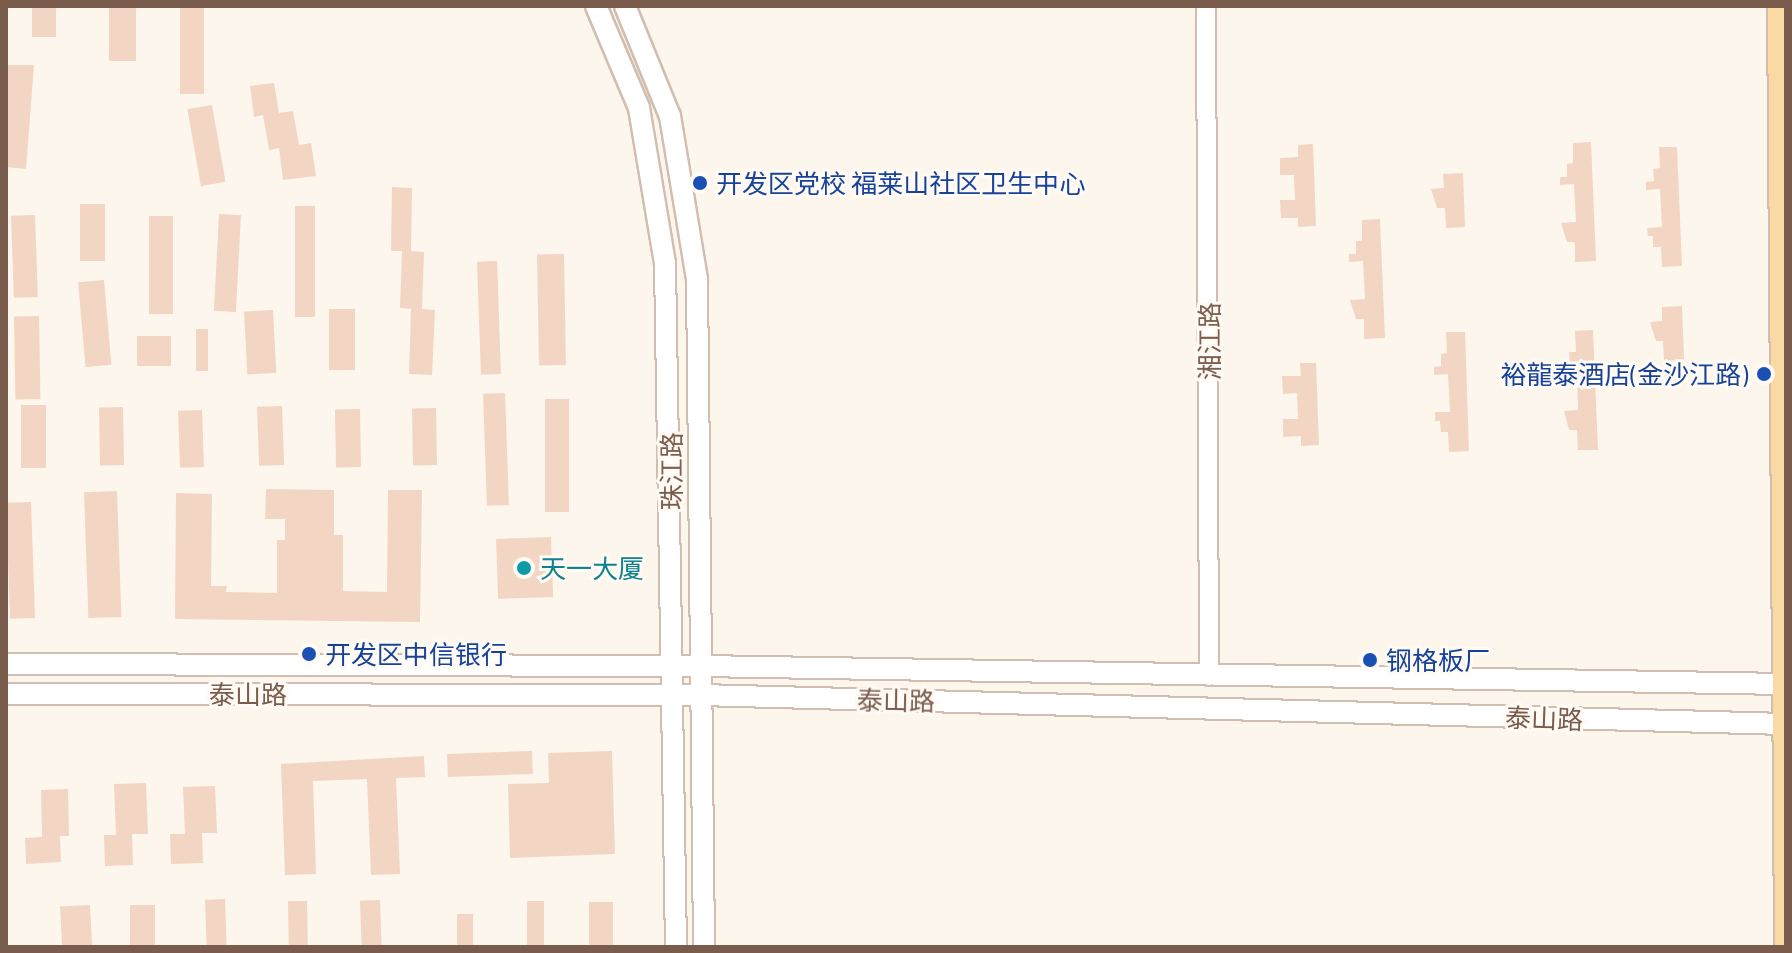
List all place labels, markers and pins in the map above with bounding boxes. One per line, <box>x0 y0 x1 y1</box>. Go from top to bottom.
place label: 开发区党校 福莱山社区卫生中心 <box>716 167 1085 199</box>
marker: 开发区党校 福莱山社区卫生中心 <box>691 174 709 192</box>
place label: 裕龍泰酒店(金沙江路) <box>1500 358 1748 390</box>
marker: 裕龍泰酒店(金沙江路) <box>1755 365 1773 383</box>
place label: 天一大厦 <box>540 552 644 584</box>
marker: 天一大厦 <box>515 559 533 577</box>
place label: 开发区中信银行 <box>325 638 507 670</box>
place label: 钢格板厂 <box>1386 644 1490 676</box>
marker: 开发区中信银行 <box>300 645 318 663</box>
marker: 钢格板厂 <box>1361 651 1379 669</box>

